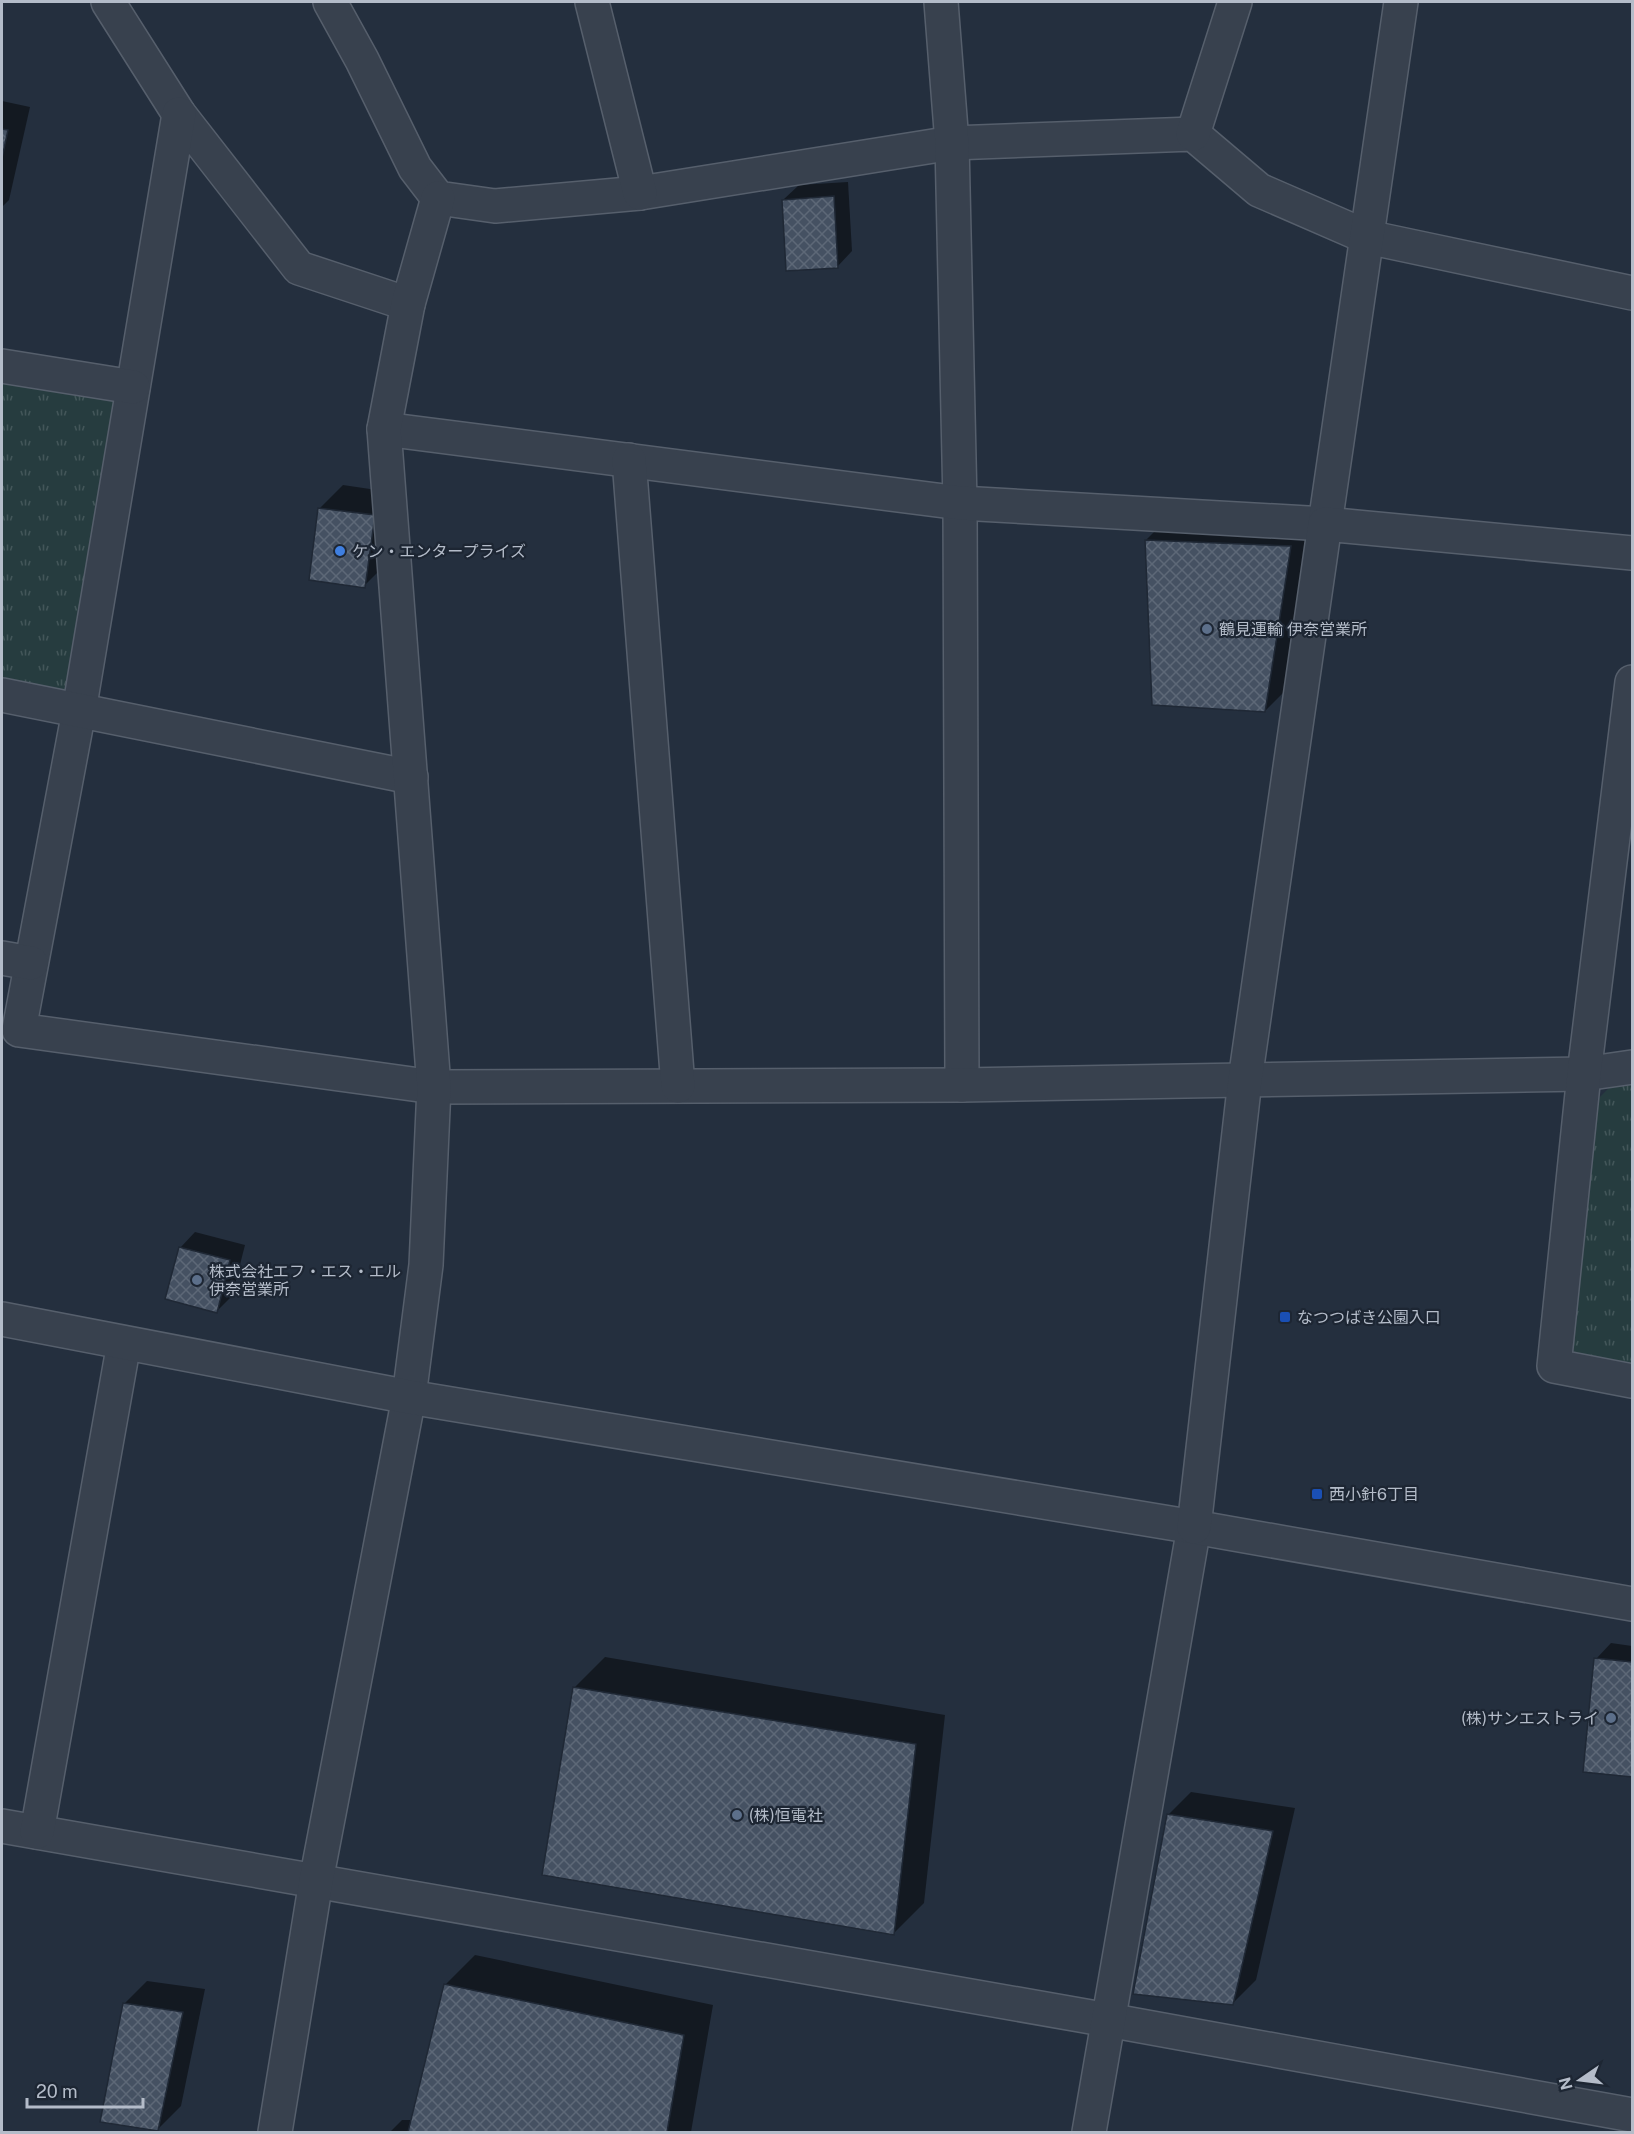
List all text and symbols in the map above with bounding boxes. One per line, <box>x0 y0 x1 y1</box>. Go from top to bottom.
place label: ケン・エンタープライズ <box>352 542 526 561</box>
marker: ケン・エンタープライズ <box>333 544 347 558</box>
place label: 鶴見運輸 伊奈営業所 <box>1219 620 1367 639</box>
marker: 鶴見運輸 伊奈営業所 <box>1200 622 1214 636</box>
place label: 株式会社エフ・エス・エル 伊奈営業所 <box>209 1262 401 1299</box>
marker: 株式会社エフ・エス・エル 伊奈営業所 <box>190 1273 204 1287</box>
place label: なつつばき公園入口 <box>1297 1308 1441 1327</box>
marker: なつつばき公園入口 <box>1278 1310 1292 1324</box>
place label: 西小針6丁目 <box>1329 1485 1419 1504</box>
marker: 西小針6丁目 <box>1310 1487 1324 1501</box>
place label: (株)サンエストライ <box>1461 1709 1599 1728</box>
marker: (株)サンエストライ <box>1604 1711 1618 1725</box>
place label: (株)恒電社 <box>749 1806 823 1825</box>
marker: (株)恒電社 <box>730 1808 744 1822</box>
north arrow <box>1550 2050 1610 2110</box>
scale bar <box>27 2071 142 2109</box>
text: N <box>1555 2075 1577 2092</box>
text: 20 m <box>36 2081 78 2102</box>

